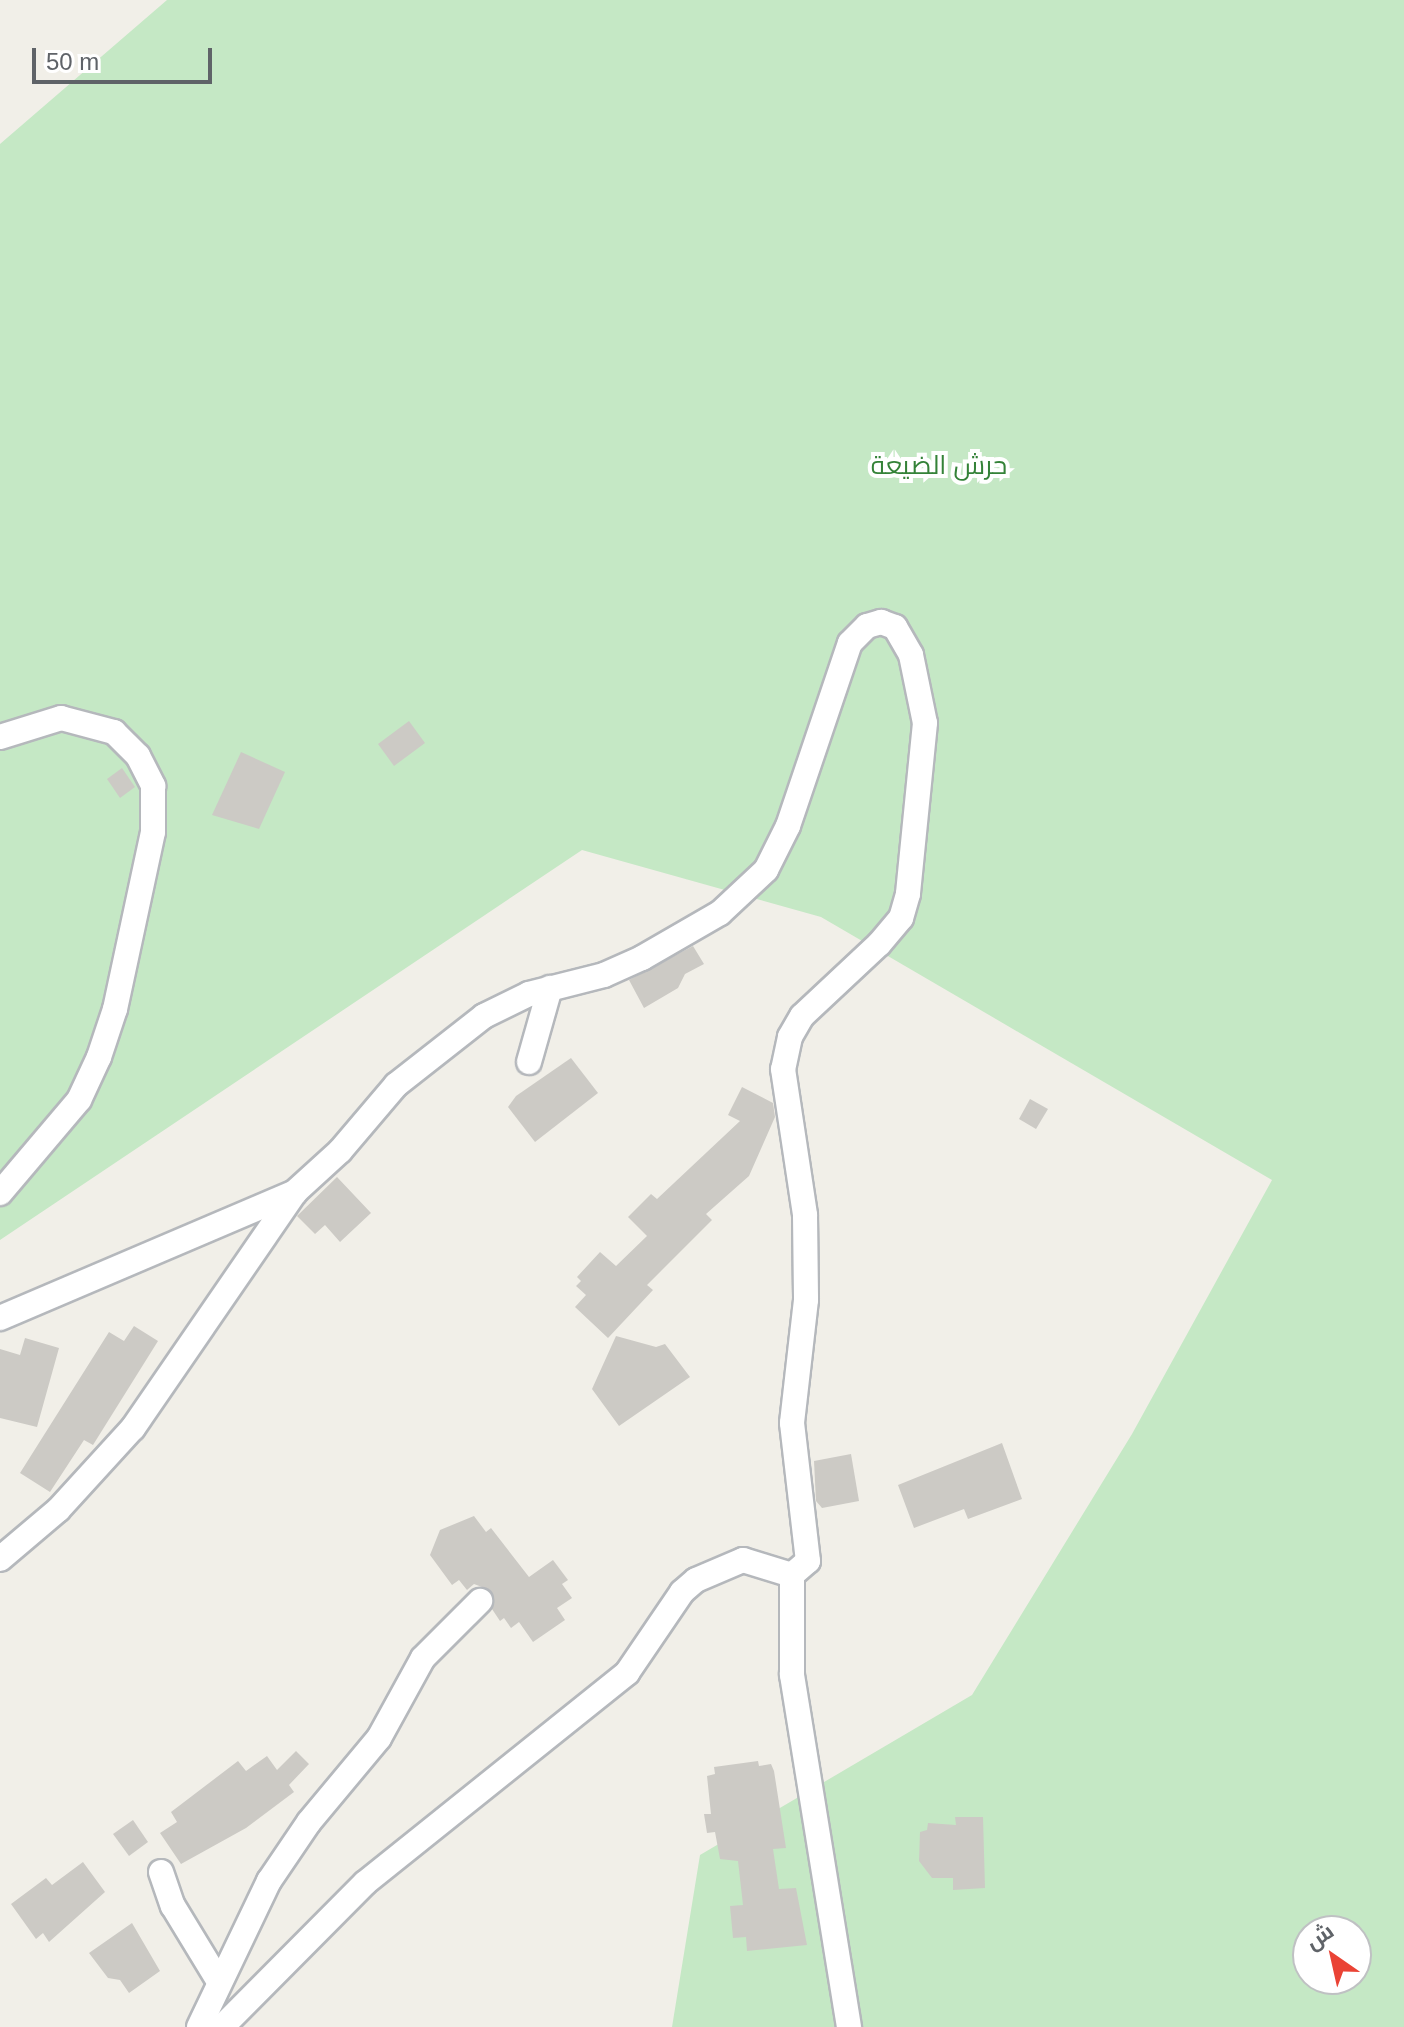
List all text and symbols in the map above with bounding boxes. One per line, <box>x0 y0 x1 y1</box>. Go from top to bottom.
scale bar <box>36 32 216 82</box>
text: 50 m <box>46 48 99 75</box>
park label: حرش الضيعة <box>871 450 1007 482</box>
north arrow <box>1292 1915 1372 1995</box>
text: ش <box>1301 1918 1338 1955</box>

